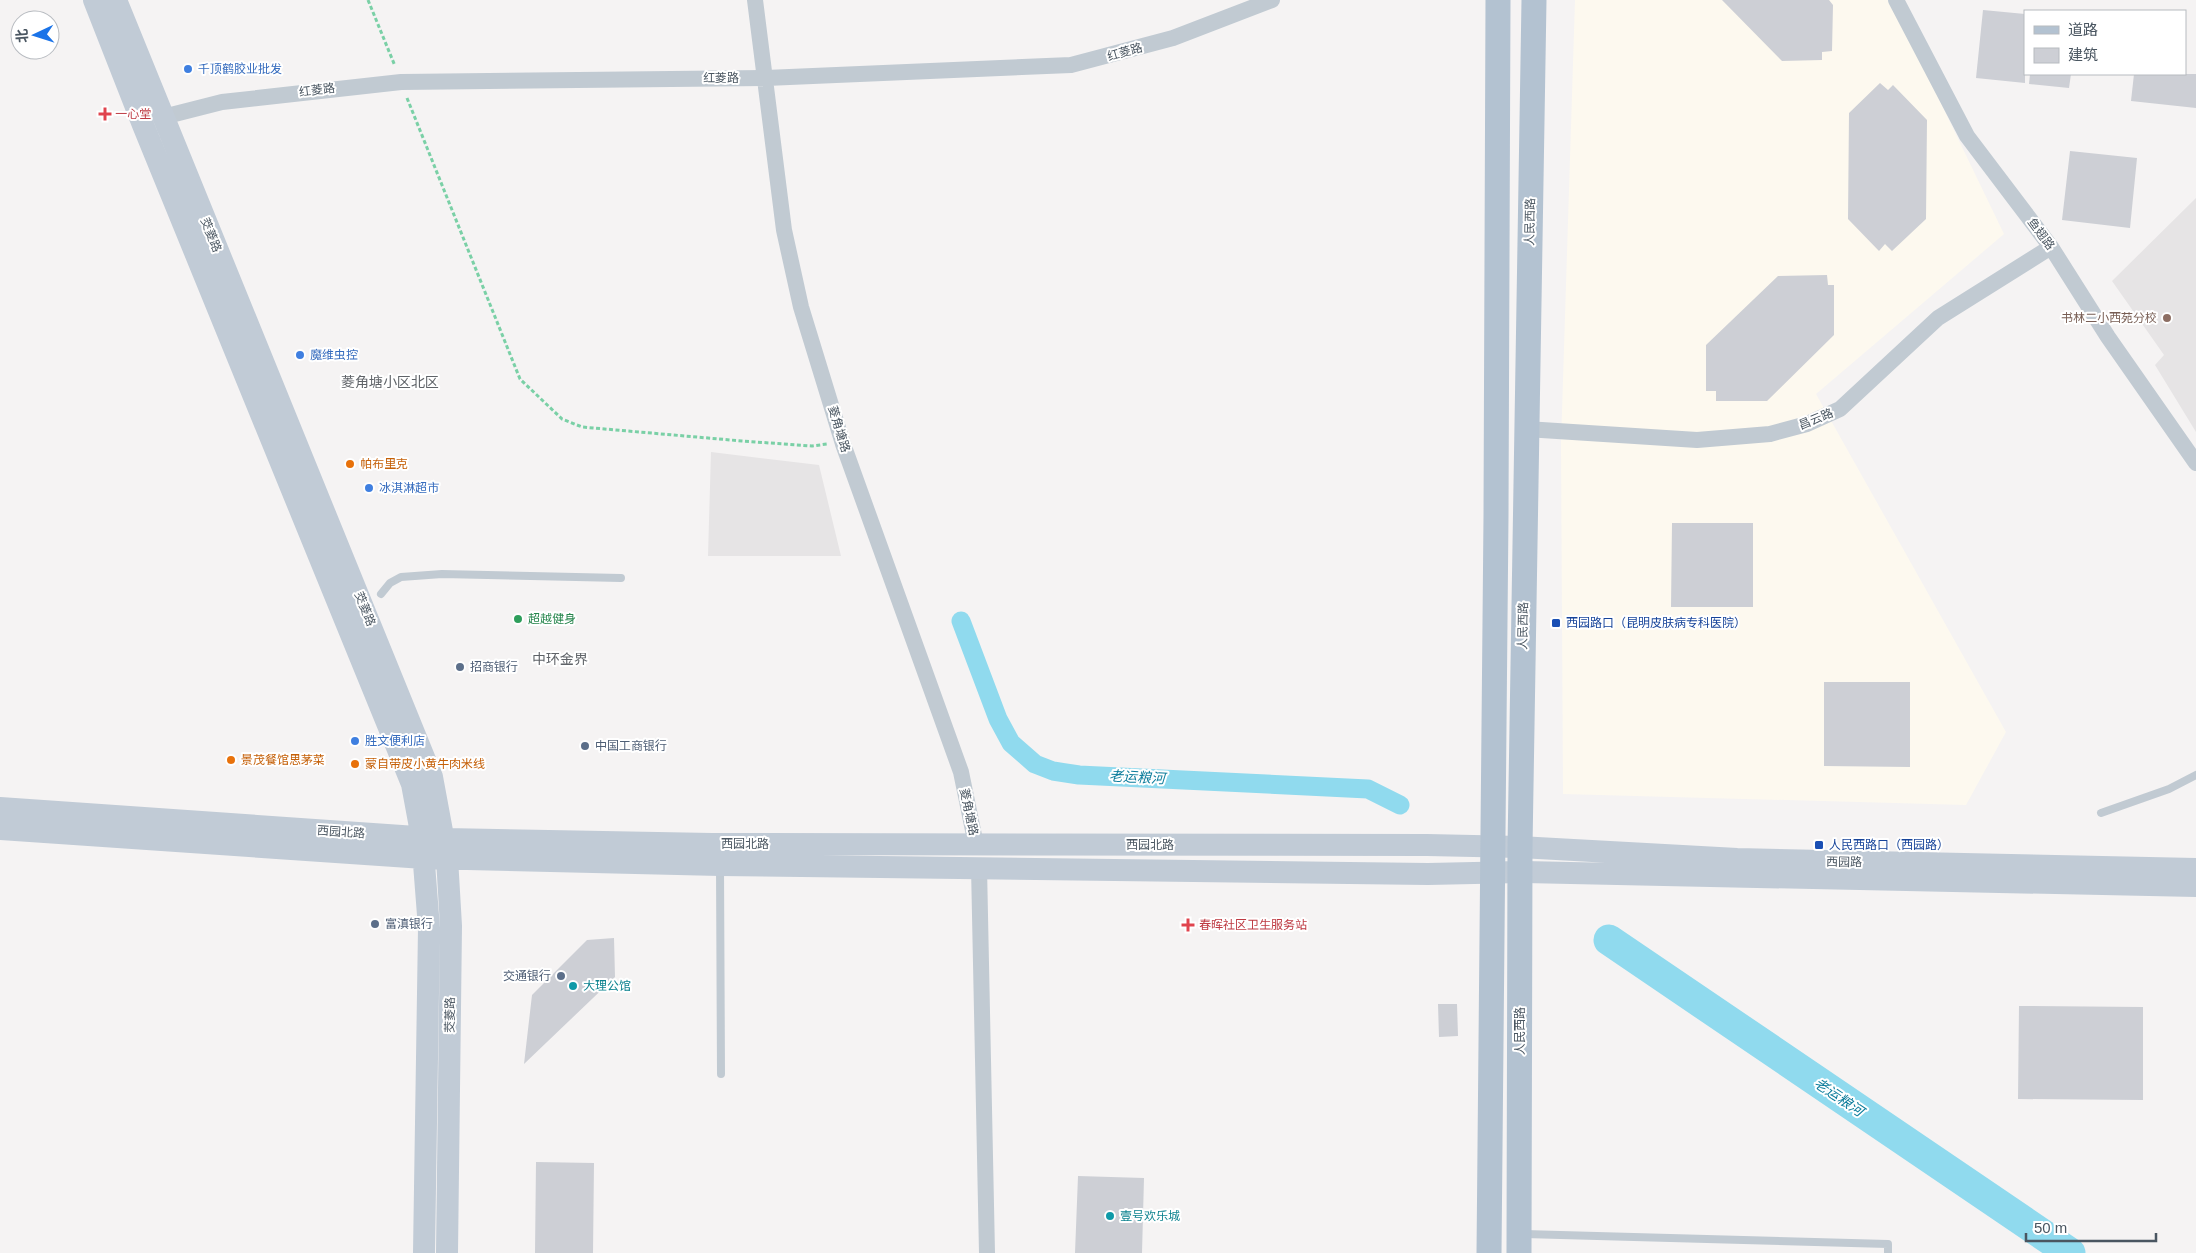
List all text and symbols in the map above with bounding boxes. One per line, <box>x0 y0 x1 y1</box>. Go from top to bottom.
north arrow <box>10 10 60 60</box>
legend <box>2024 10 2186 75</box>
text: 道路 <box>2068 21 2098 38</box>
text: 北 <box>14 28 31 43</box>
street label: 红菱路 <box>1106 40 1144 64</box>
text: 建筑 <box>2068 46 2098 63</box>
place label: 千顶鹤胶业批发 <box>198 62 282 76</box>
marker: 千顶鹤胶业批发 <box>182 63 194 75</box>
street label: 红菱路 <box>703 71 739 85</box>
street label: 红菱路 <box>298 81 336 99</box>
place label: 一心堂 <box>115 107 151 121</box>
marker: 一心堂 <box>99 108 111 120</box>
street label: 人民西路 <box>1523 198 1537 246</box>
street label: 鱼翅路 <box>2025 215 2057 253</box>
street label: 茭菱路 <box>198 216 224 254</box>
place label: 书林二小西苑分校 <box>2061 311 2157 325</box>
marker: 书林二小西苑分校 <box>2161 312 2173 324</box>
place label: 魔维虫控 <box>310 348 358 362</box>
marker: 魔维虫控 <box>294 349 306 361</box>
district label: 菱角塘小区北区 <box>341 374 439 390</box>
street label: 菱角塘路 <box>825 404 853 454</box>
street label: 昌云路 <box>1797 406 1835 432</box>
place label: 帕布里克 <box>360 457 408 471</box>
marker: 帕布里克 <box>344 458 356 470</box>
place label: 冰淇淋超市 <box>379 481 439 495</box>
marker: 冰淇淋超市 <box>363 482 375 494</box>
street label: 茭菱路 <box>352 590 378 628</box>
street label: 人民西路 <box>1516 602 1530 650</box>
place label: 超越健身 <box>528 612 576 626</box>
marker: 超越健身 <box>512 613 524 625</box>
place label: 西园路口（昆明皮肤病专科医院） <box>1566 616 1746 630</box>
marker: 西园路口（昆明皮肤病专科医院） <box>1550 617 1562 629</box>
district label: 中环金界 <box>532 651 588 667</box>
place label: 招商银行 <box>470 660 518 674</box>
marker: 招商银行 <box>454 661 466 673</box>
place label: 胜文便利店 <box>365 734 425 748</box>
marker: 胜文便利店 <box>349 735 361 747</box>
place label: 中国工商银行 <box>595 739 667 753</box>
marker: 中国工商银行 <box>579 740 591 752</box>
place label: 景茂餐馆思茅菜 <box>241 753 325 767</box>
marker: 景茂餐馆思茅菜 <box>225 754 237 766</box>
place label: 蒙自带皮小黄牛肉米线 <box>365 757 485 771</box>
marker: 蒙自带皮小黄牛肉米线 <box>349 758 361 770</box>
water label: 老运粮河 <box>1109 768 1168 787</box>
street label: 菱角塘路 <box>957 787 981 837</box>
street label: 西园北路 <box>317 823 365 841</box>
street label: 西园北路 <box>721 837 769 851</box>
street label: 西园北路 <box>1126 838 1174 852</box>
place label: 人民西路口（西园路） <box>1829 838 1949 852</box>
marker: 人民西路口（西园路） <box>1813 839 1825 851</box>
street label: 西园路 <box>1826 855 1862 869</box>
place label: 富滇银行 <box>385 917 433 931</box>
marker: 富滇银行 <box>369 918 381 930</box>
marker: 春晖社区卫生服务站 <box>1181 918 1195 932</box>
place label: 春晖社区卫生服务站 <box>1199 918 1307 932</box>
place label: 交通银行 <box>503 969 551 983</box>
marker: 交通银行 <box>555 970 567 982</box>
place label: 大理公馆 <box>583 979 631 993</box>
marker: 大理公馆 <box>567 980 579 992</box>
street label: 茭菱路 <box>443 997 457 1033</box>
street label: 人民西路 <box>1513 1007 1527 1055</box>
water label: 老运粮河 <box>1811 1075 1869 1121</box>
place label: 壹号欢乐城 <box>1120 1209 1180 1223</box>
marker: 壹号欢乐城 <box>1104 1210 1116 1222</box>
scale bar <box>2026 1210 2156 1242</box>
text: 50 m <box>2034 1219 2067 1236</box>

